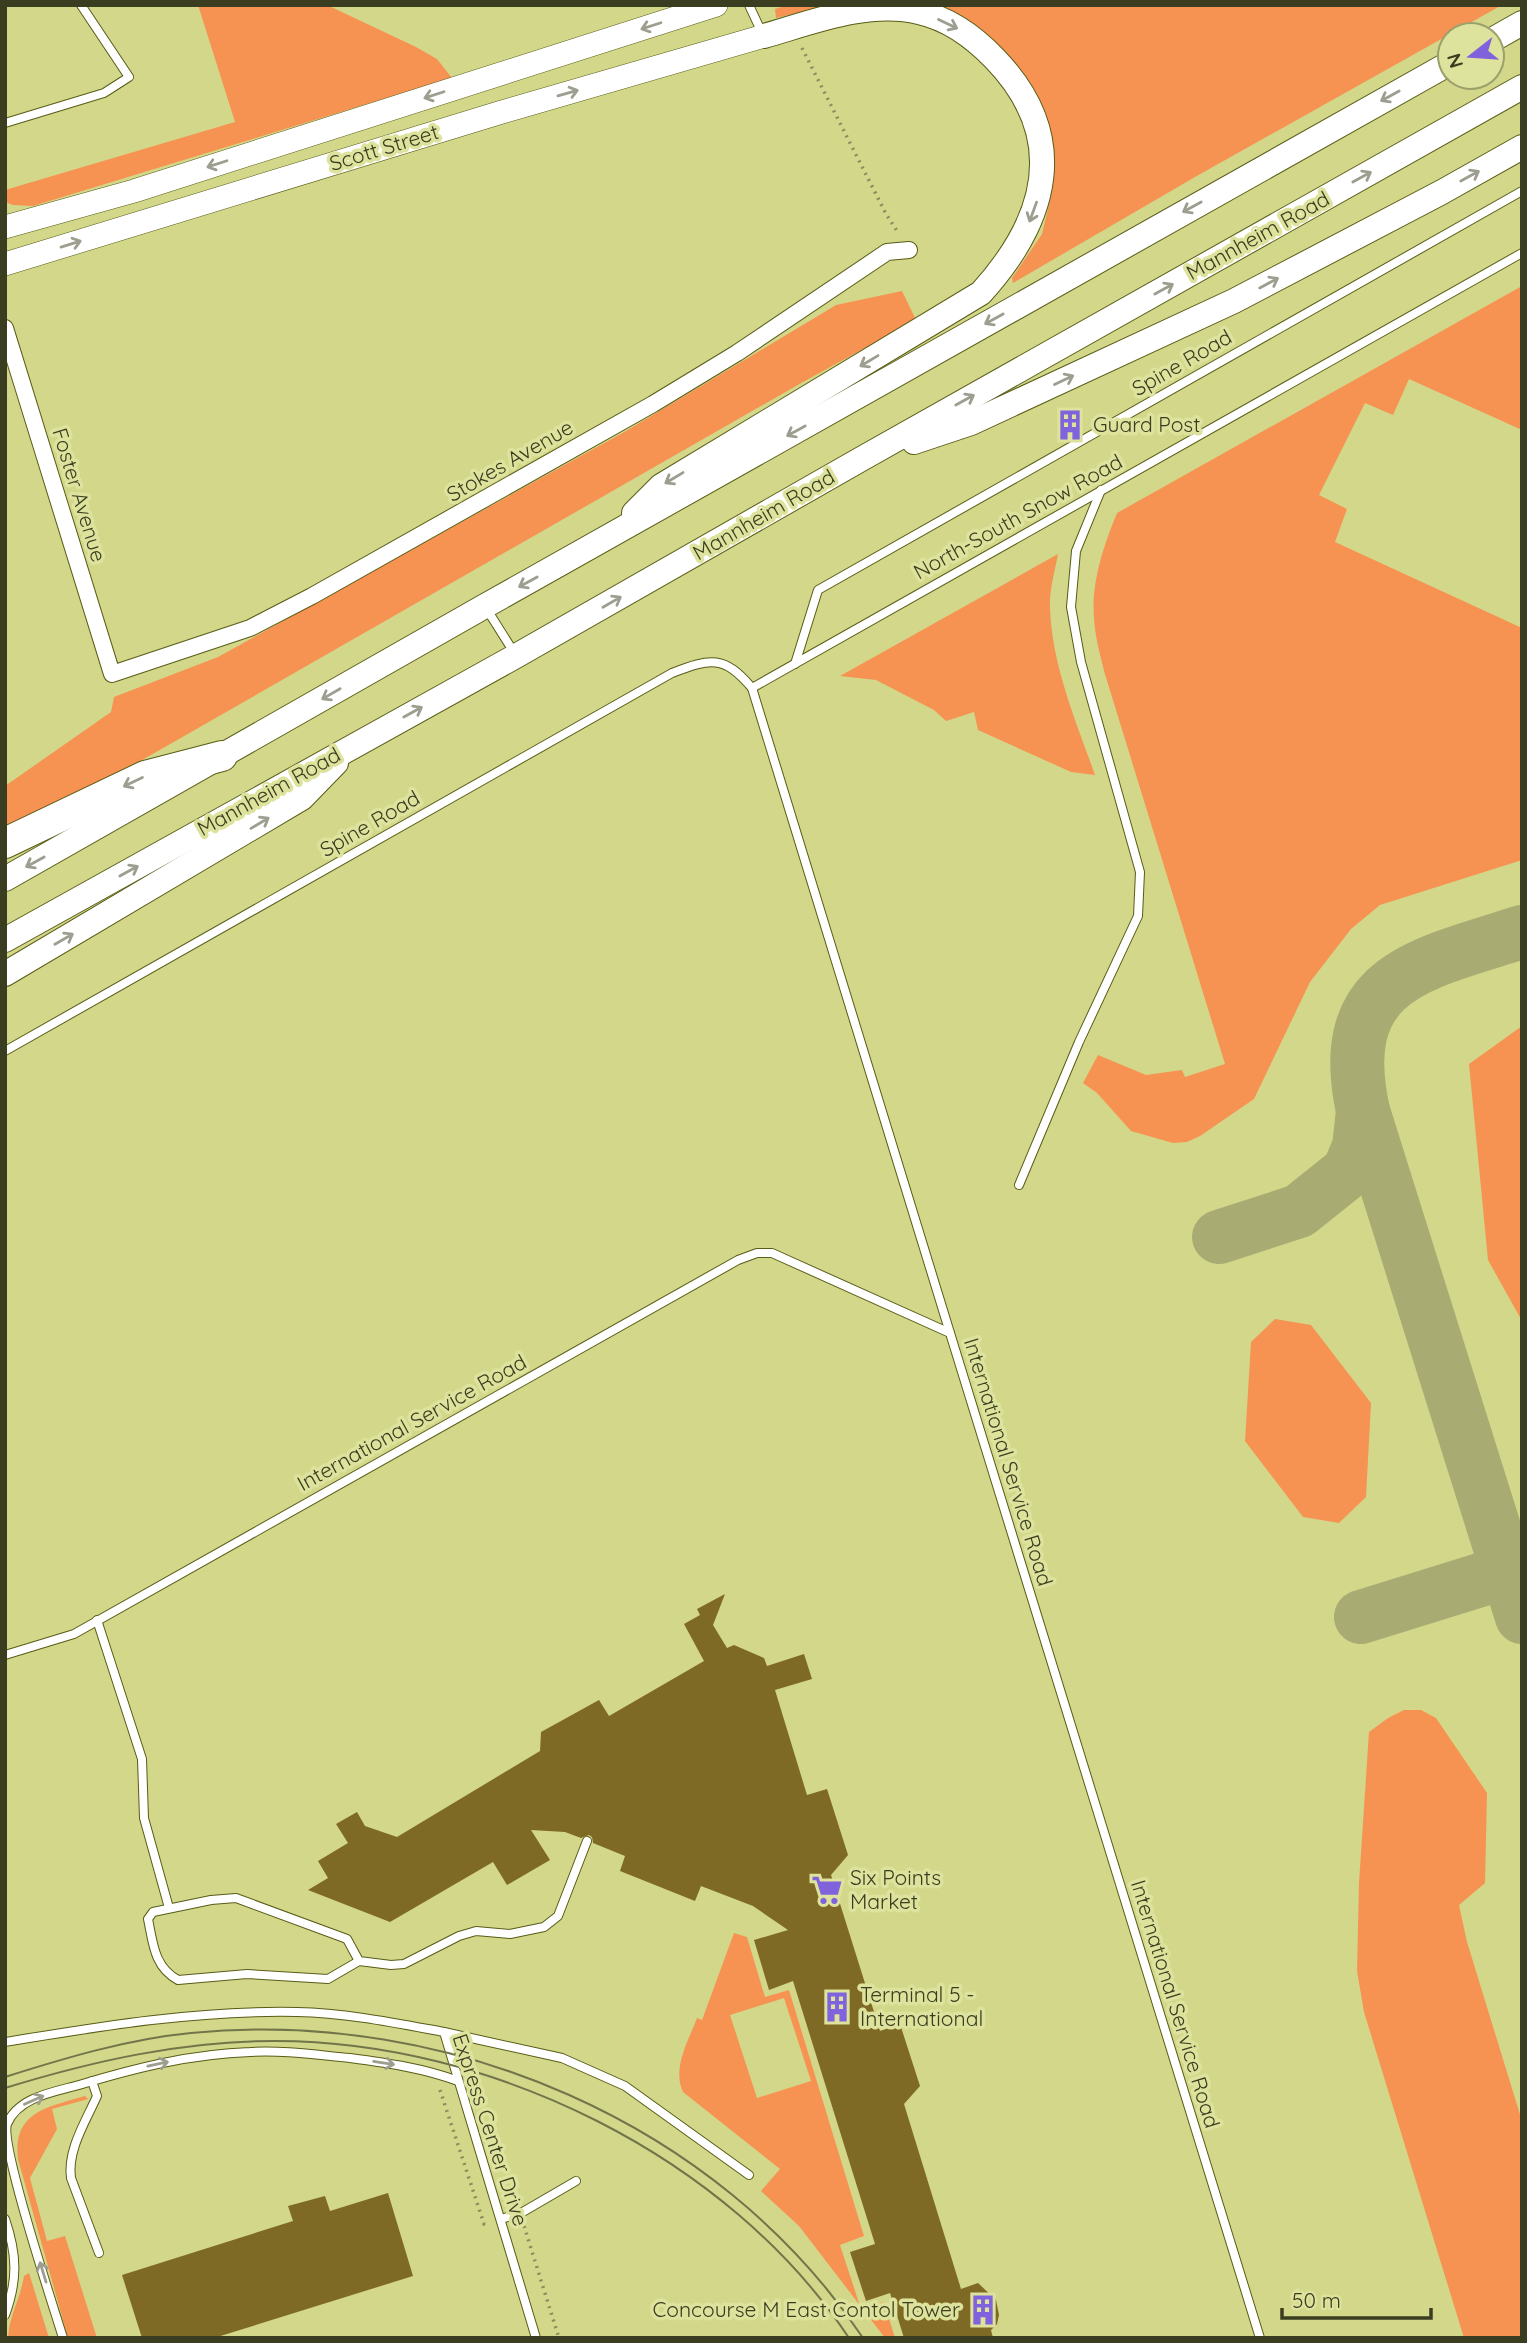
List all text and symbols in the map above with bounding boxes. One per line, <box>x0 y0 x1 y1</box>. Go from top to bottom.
one-way arrow <box>937 18 958 31</box>
one-way arrow <box>640 21 662 33</box>
north arrow <box>1436 21 1506 91</box>
text: N <box>1441 51 1468 71</box>
one-way arrow <box>557 85 579 98</box>
one-way arrow <box>423 89 445 102</box>
one-way arrow <box>1381 89 1401 103</box>
street label: Scott Street <box>326 118 441 176</box>
one-way arrow <box>207 159 229 171</box>
one-way arrow <box>1459 169 1480 182</box>
one-way arrow <box>1351 170 1372 183</box>
street label: Mannheim Road <box>1181 185 1334 285</box>
one-way arrow <box>1025 201 1038 223</box>
one-way arrow <box>1182 201 1203 214</box>
one-way arrow <box>59 237 81 249</box>
one-way arrow <box>1258 275 1279 289</box>
one-way arrow <box>1153 282 1173 296</box>
one-way arrow <box>984 313 1005 326</box>
street label: Spine Road <box>1127 323 1236 401</box>
one-way arrow <box>860 354 880 368</box>
one-way arrow <box>1052 373 1074 386</box>
one-way arrow <box>955 393 975 407</box>
building icon: Guard Post <box>1053 408 1087 442</box>
place label: Guard Post <box>1093 411 1200 437</box>
street label: Stokes Avenue <box>442 413 577 507</box>
one-way arrow <box>786 424 806 438</box>
street label: Foster Avenue <box>47 425 113 565</box>
street label: North-South Snow Road <box>909 448 1126 584</box>
street label: Mannheim Road <box>688 463 839 565</box>
one-way arrow <box>665 471 685 485</box>
one-way arrow <box>518 576 539 589</box>
one-way arrow <box>601 595 621 609</box>
one-way arrow <box>321 687 341 701</box>
one-way arrow <box>402 705 423 719</box>
street label: Mannheim Road <box>192 741 345 841</box>
one-way arrow <box>123 775 144 789</box>
street label: Spine Road <box>315 784 424 862</box>
one-way arrow <box>250 816 270 830</box>
one-way arrow <box>25 856 46 869</box>
one-way arrow <box>118 864 139 877</box>
one-way arrow <box>54 932 74 946</box>
street label: International Service Road <box>959 1335 1059 1589</box>
street label: International Service Road <box>292 1348 531 1496</box>
place label: Six Points Market <box>850 1864 941 1914</box>
supermarket icon: Six Points Market <box>810 1873 844 1907</box>
street label: International Service Road <box>1126 1877 1226 2131</box>
place label: Terminal 5 - International <box>860 1981 983 2031</box>
building icon: Terminal 5 - International <box>820 1990 854 2024</box>
street label: Express Center Drive <box>448 2030 534 2229</box>
one-way arrow <box>146 2056 169 2070</box>
one-way arrow <box>372 2057 395 2070</box>
one-way arrow <box>23 2093 44 2106</box>
one-way arrow <box>36 2262 49 2284</box>
scale bar <box>1282 2276 1431 2320</box>
text: 50 m <box>1292 2287 1341 2313</box>
building icon: Concourse M East Contol Tower <box>966 2293 1000 2327</box>
place label: Concourse M East Contol Tower <box>653 2296 960 2322</box>

